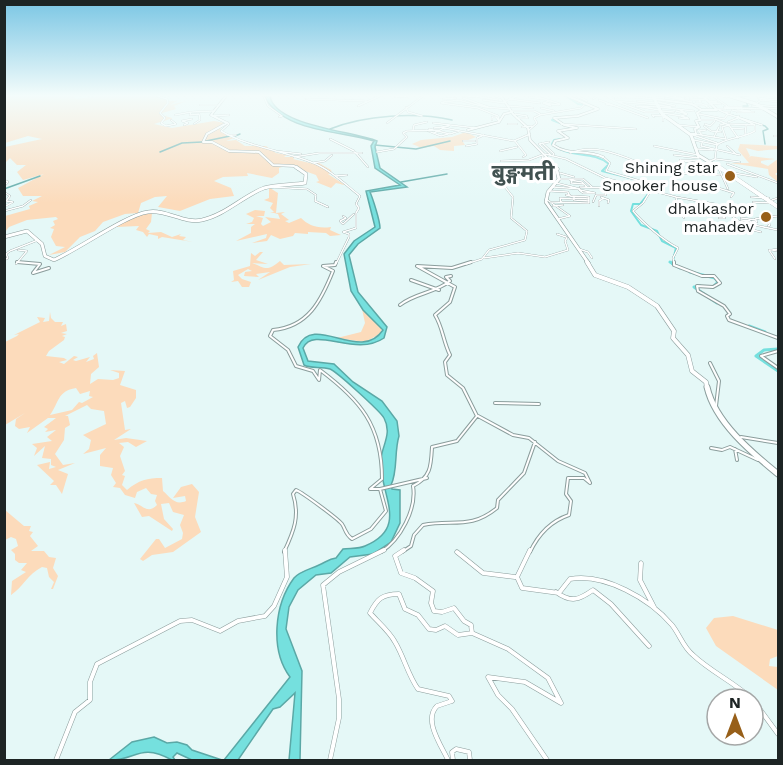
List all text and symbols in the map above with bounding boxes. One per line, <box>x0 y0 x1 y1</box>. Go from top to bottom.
place label: Shining star Snooker house <box>602 158 718 195</box>
district label: बुङ्गमती <box>492 160 555 186</box>
marker: Shining star Snooker house <box>723 169 737 183</box>
place label: dhalkashor mahadev <box>668 199 755 236</box>
marker: dhalkashor mahadev <box>759 210 773 224</box>
north arrow <box>705 687 765 747</box>
text: N <box>729 693 741 712</box>

